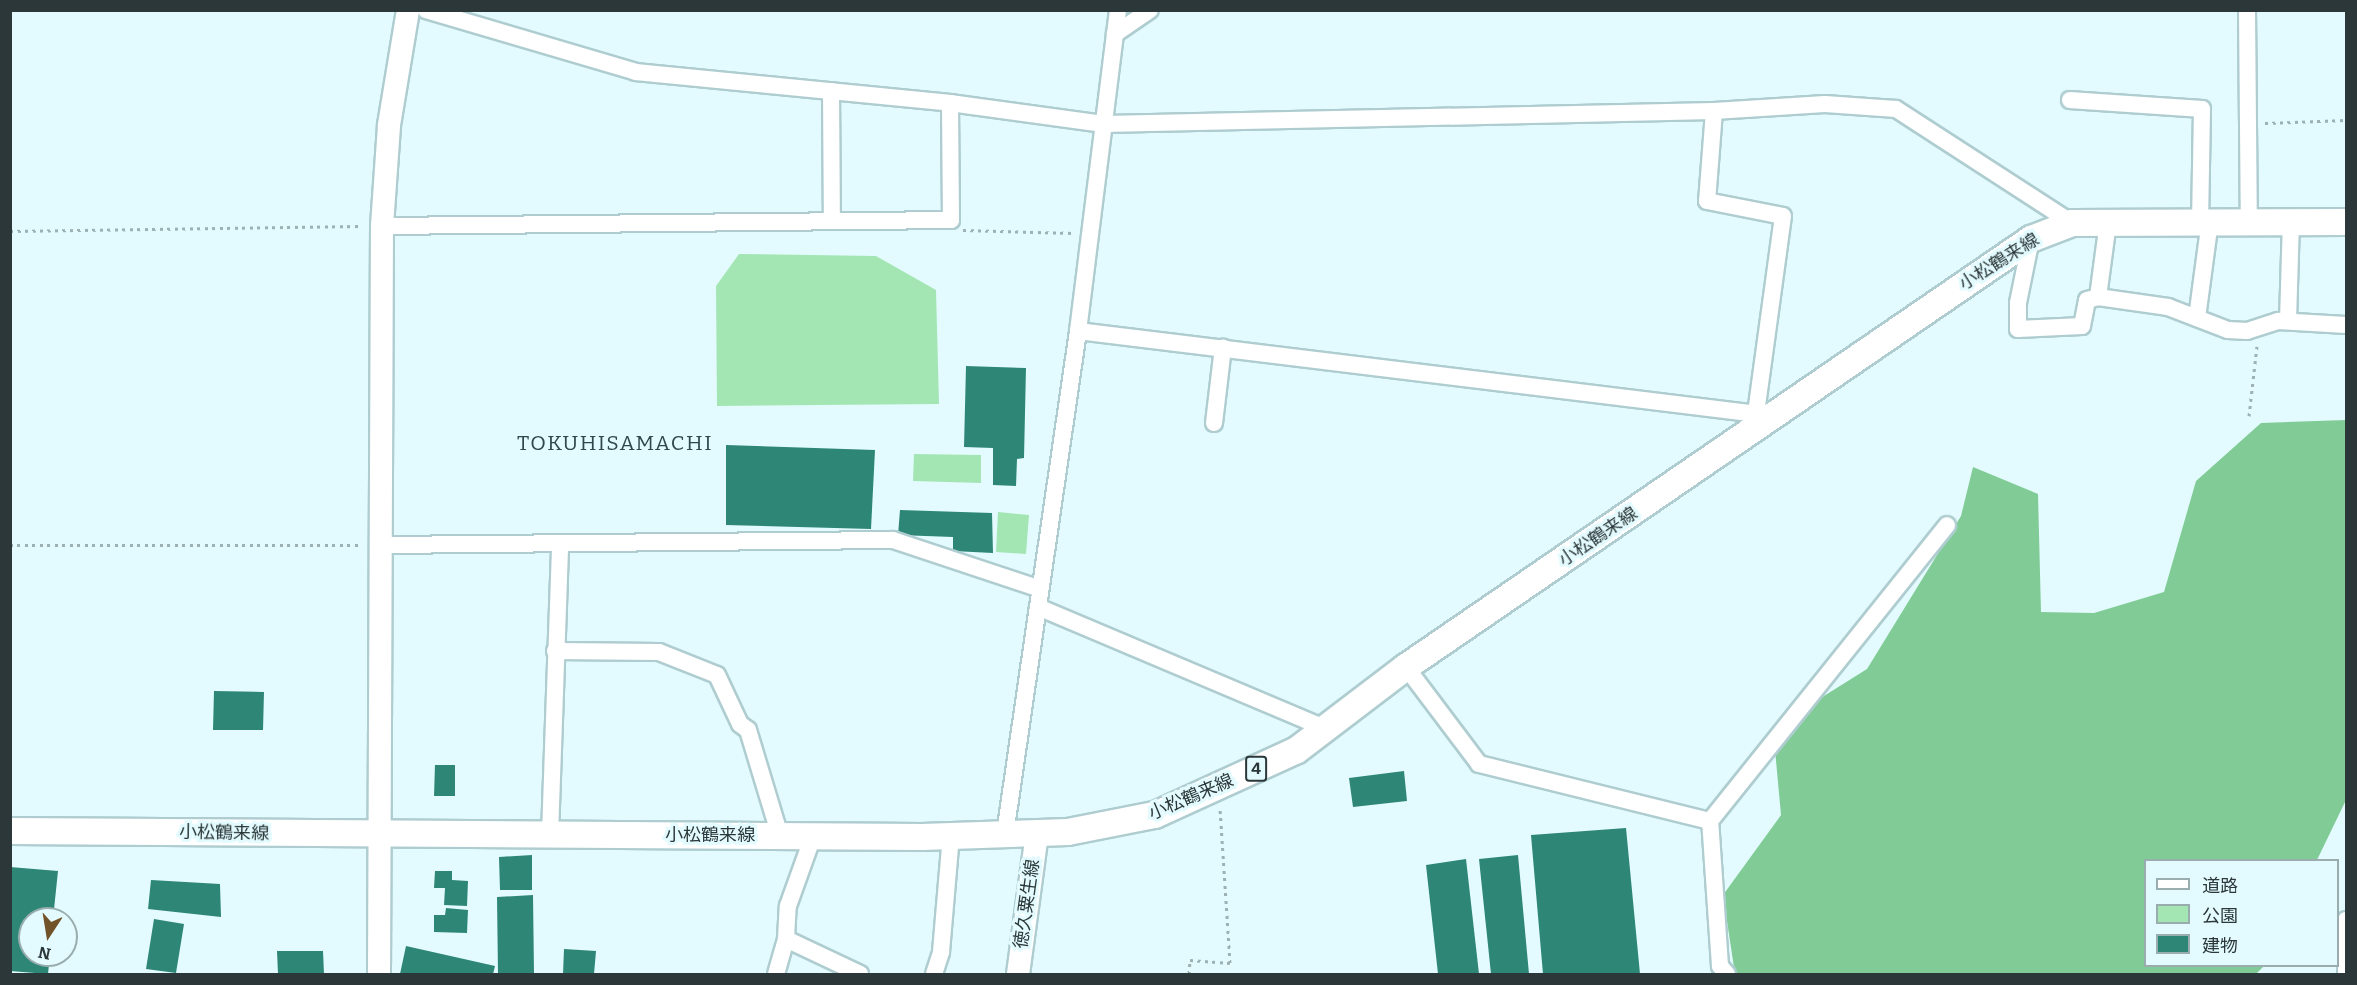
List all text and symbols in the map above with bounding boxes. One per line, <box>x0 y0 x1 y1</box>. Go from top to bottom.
street label: 小松鶴来線 <box>1955 229 2043 295</box>
district label: TOKUHISAMACHI <box>517 430 713 456</box>
street label: 小松鶴来線 <box>1555 503 1641 571</box>
road number: 4 <box>1244 756 1268 782</box>
street label: 小松鶴来線 <box>1145 769 1237 825</box>
street label: 小松鶴来線 <box>179 821 269 845</box>
street label: 小松鶴来線 <box>665 824 755 846</box>
street label: 徳久粟生線 <box>1010 858 1044 950</box>
legend <box>2144 859 2339 967</box>
text: 道路 <box>2202 875 2238 897</box>
text: 公園 <box>2202 905 2238 927</box>
north arrow <box>18 907 78 967</box>
text: 建物 <box>2202 935 2238 957</box>
text: N <box>37 943 53 964</box>

